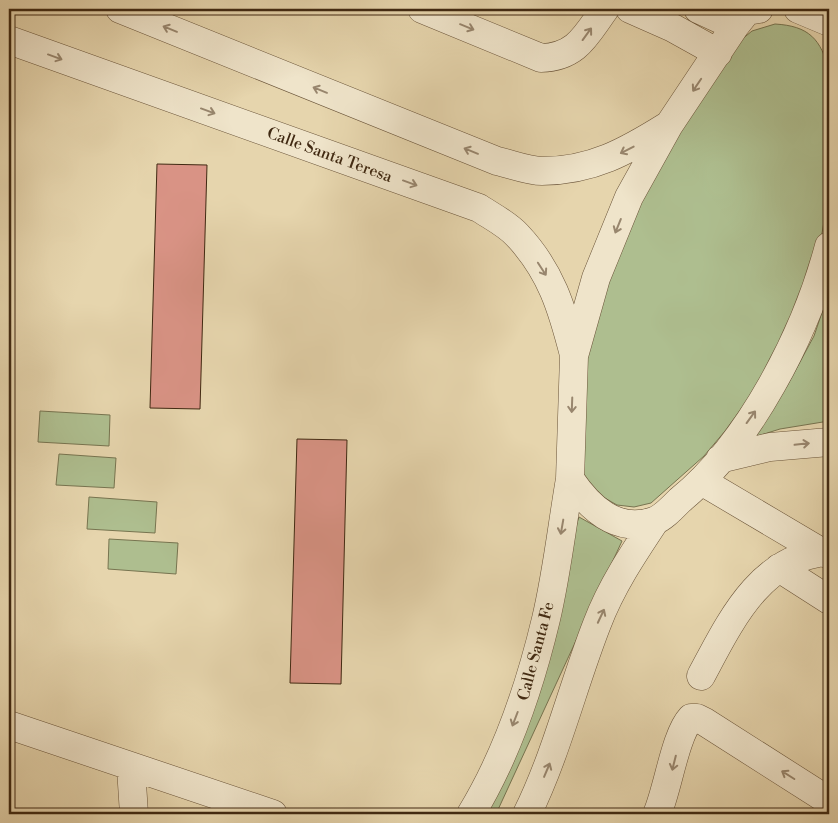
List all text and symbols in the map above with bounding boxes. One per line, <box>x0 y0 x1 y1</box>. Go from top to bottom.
one-way arrow <box>459 23 474 33</box>
one-way arrow <box>162 24 178 33</box>
one-way arrow <box>582 27 592 41</box>
one-way arrow <box>46 53 62 62</box>
one-way arrow <box>692 77 702 91</box>
one-way arrow <box>313 85 328 94</box>
one-way arrow <box>200 107 215 116</box>
street label: Calle Santa Teresa <box>264 123 396 187</box>
one-way arrow <box>464 145 479 155</box>
one-way arrow <box>620 146 635 155</box>
one-way arrow <box>402 179 418 188</box>
one-way arrow <box>612 218 622 233</box>
one-way arrow <box>538 262 548 276</box>
one-way arrow <box>568 397 577 413</box>
one-way arrow <box>746 410 756 424</box>
one-way arrow <box>794 439 810 449</box>
one-way arrow <box>556 519 566 535</box>
street label: Calle Santa Fe <box>513 600 559 703</box>
one-way arrow <box>596 609 606 624</box>
one-way arrow <box>510 711 519 726</box>
one-way arrow <box>669 754 678 770</box>
one-way arrow <box>542 763 552 778</box>
one-way arrow <box>782 769 796 779</box>

